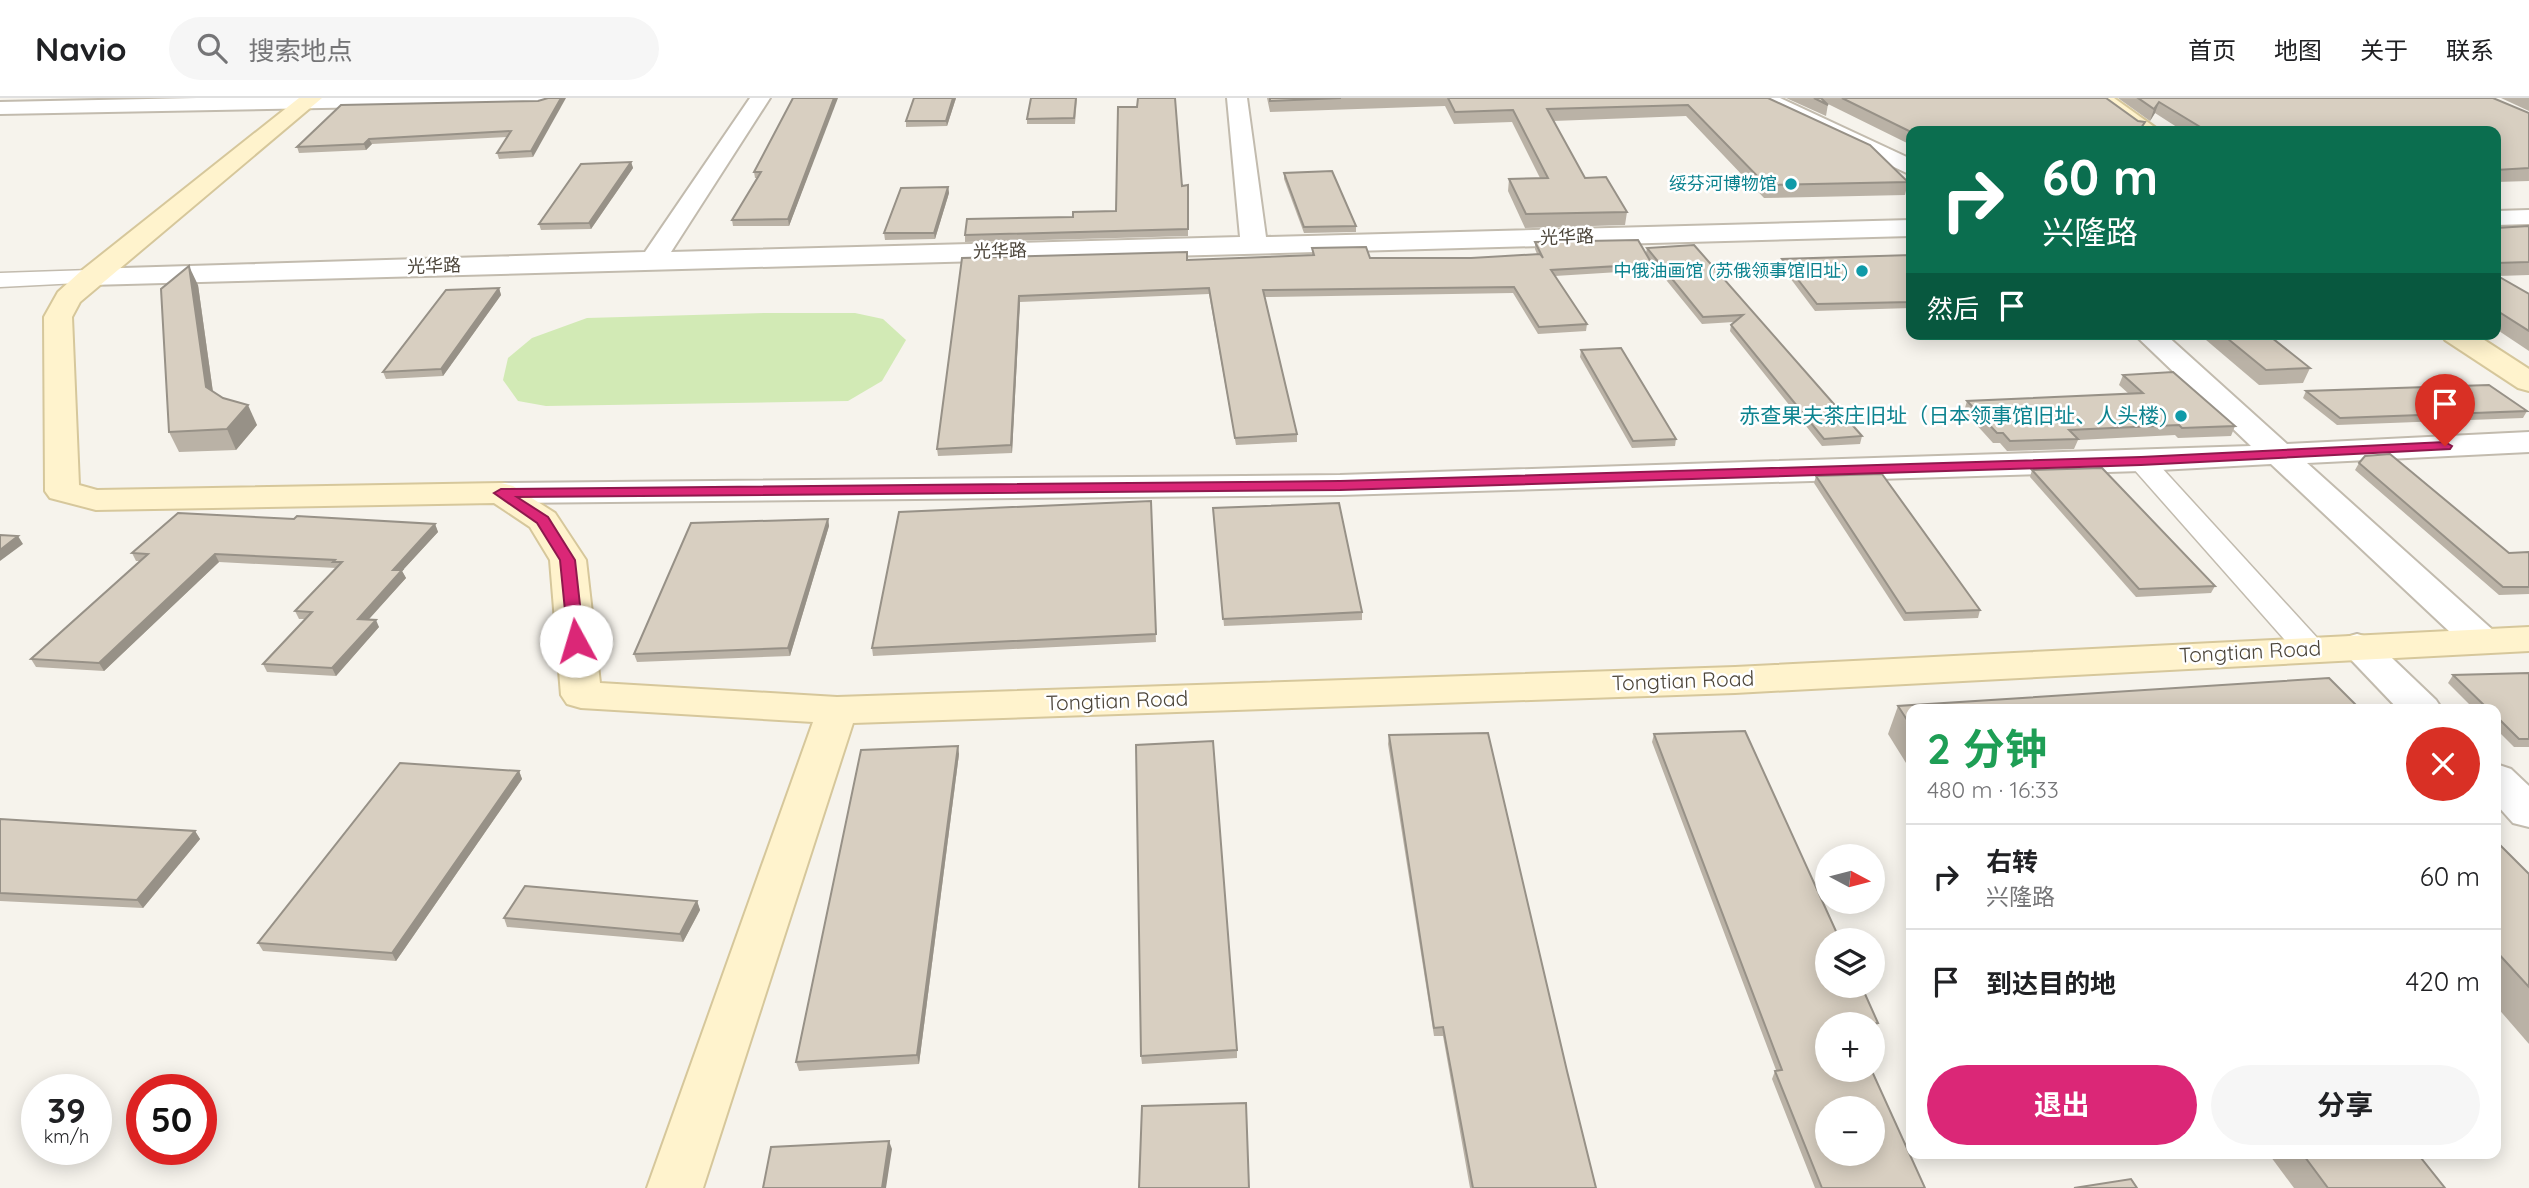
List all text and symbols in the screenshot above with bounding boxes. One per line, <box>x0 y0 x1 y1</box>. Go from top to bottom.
search box <box>169 17 659 80</box>
text: Navio <box>35 28 127 69</box>
icon: search <box>193 29 231 67</box>
text: 搜索地点 <box>249 34 353 67</box>
text: 首页 <box>2188 35 2236 65</box>
text: 地图 <box>2274 35 2322 65</box>
text: 关于 <box>2360 35 2408 65</box>
text: 联系 <box>2446 35 2494 65</box>
text: 60 m <box>2042 146 2158 207</box>
icon: right <box>1927 154 2018 245</box>
place label: 绥芬河博物馆 <box>1669 172 1777 195</box>
marker: 绥芬河博物馆 <box>1783 176 1799 192</box>
text: 兴隆路 <box>2042 212 2138 252</box>
street label: 光华路 <box>1540 224 1594 249</box>
street label: 光华路 <box>973 239 1027 262</box>
street label: 光华路 <box>407 253 461 278</box>
place label: 中俄油画馆 (苏俄领事馆旧址) <box>1614 259 1848 282</box>
marker: 中俄油画馆 (苏俄领事馆旧址) <box>1854 263 1870 279</box>
icon: arrive <box>1993 287 2031 325</box>
text: 然后 <box>1927 292 1979 325</box>
pin <box>2415 374 2475 446</box>
icon: arrive <box>2426 385 2464 423</box>
place label: 赤查果夫茶庄旧址（日本领事馆旧址、人头楼) <box>1739 402 2167 428</box>
marker: 赤查果夫茶庄旧址（日本领事馆旧址、人头楼) <box>2173 408 2189 424</box>
position arrow <box>539 604 613 678</box>
street label: Tongtian Road <box>2178 634 2322 668</box>
street label: Tongtian Road <box>1611 665 1755 695</box>
street label: Tongtian Road <box>1045 685 1189 715</box>
text: 2 分钟 <box>1927 722 2047 775</box>
button: close <box>2406 727 2480 801</box>
text: 480 m · 16:33 <box>1927 775 2059 804</box>
north arrow <box>1815 844 1885 914</box>
map controls <box>1815 844 1885 1166</box>
text: 右转 <box>1986 845 2038 878</box>
icon: right <box>1927 858 1965 896</box>
text: 60 m <box>2420 860 2480 893</box>
text: 兴隆路 <box>1986 882 2055 911</box>
button: layers <box>1815 928 1885 998</box>
icon: arrive <box>1927 963 1965 1001</box>
text: 420 m <box>2406 965 2480 998</box>
text: 到达目的地 <box>1986 967 2116 1000</box>
button: + <box>1815 1012 1885 1082</box>
button: 退出 <box>1927 1065 2197 1145</box>
button: 分享 <box>2211 1065 2480 1145</box>
speed limit sign: 50 <box>126 1074 217 1165</box>
text: 39 <box>47 1088 86 1132</box>
button: − <box>1815 1096 1885 1166</box>
text: km/h <box>44 1125 89 1148</box>

